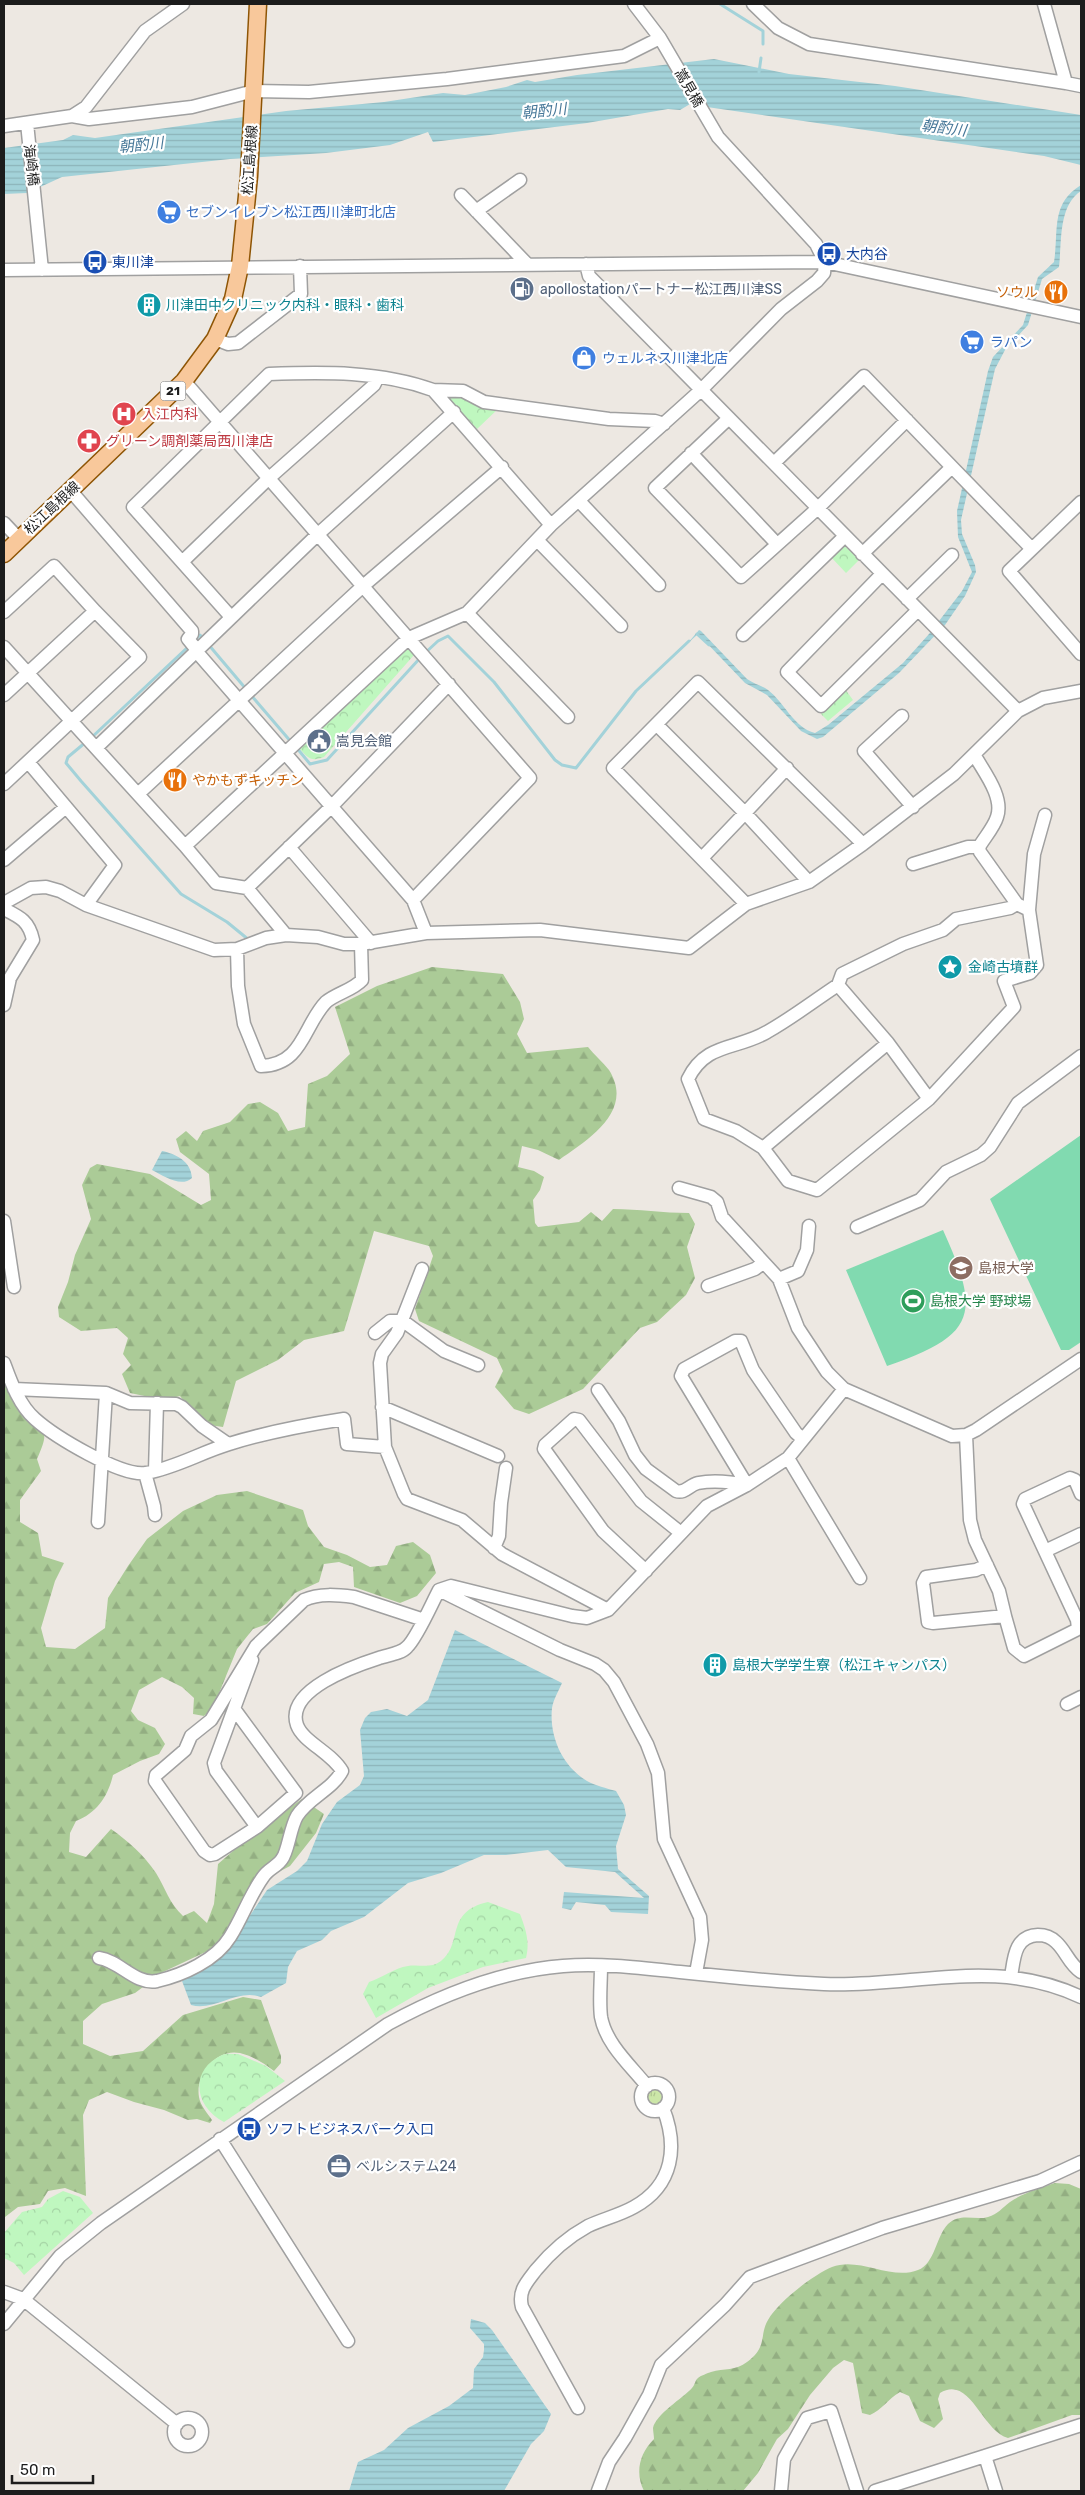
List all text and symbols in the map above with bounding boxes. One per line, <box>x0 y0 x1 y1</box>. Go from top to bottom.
street label: 嵩見橋 <box>671 66 707 110</box>
water label: 朝酌川 <box>521 99 569 122</box>
water label: 朝酌川 <box>921 116 969 140</box>
street label: 松江島根線 <box>239 124 261 196</box>
water label: 朝酌川 <box>118 133 166 156</box>
street label: 海崎橋 <box>20 143 42 187</box>
supermarket icon: セブンイレブン松江西川津町北店 <box>156 199 182 225</box>
place label: セブンイレブン松江西川津町北店 <box>186 204 396 221</box>
bus stop icon: 大内谷 <box>816 241 842 267</box>
place label: 大内谷 <box>846 246 888 263</box>
bus stop icon: 東川津 <box>82 249 108 275</box>
place label: 東川津 <box>112 254 154 271</box>
fuel station icon: apollostationパートナー松江西川津SS <box>509 276 535 302</box>
restaurant icon: ソウル <box>1043 279 1069 305</box>
place label: apollostationパートナー松江西川津SS <box>540 281 782 298</box>
place label: ソウル <box>996 284 1038 301</box>
building icon: 川津田中クリニック内科・眼科・歯科 <box>136 292 162 318</box>
place label: 川津田中クリニック内科・眼科・歯科 <box>166 297 404 314</box>
supermarket icon: ラパン <box>959 329 985 355</box>
place label: ラパン <box>990 334 1033 351</box>
shop icon: ウェルネス川津北店 <box>571 345 597 371</box>
place label: ウェルネス川津北店 <box>602 350 728 367</box>
road number: 21 <box>160 382 186 401</box>
hospital icon: 入江内科 <box>111 401 137 427</box>
place label: 入江内科 <box>142 406 198 423</box>
pharmacy icon: グリーン調剤薬局西川津店 <box>76 428 102 454</box>
place label: グリーン調剤薬局西川津店 <box>106 433 273 450</box>
street label: 松江島根線 <box>21 478 83 538</box>
public building icon: 嵩見会館 <box>306 728 332 754</box>
place label: 嵩見会館 <box>336 733 392 750</box>
restaurant icon: やかもずキッチン <box>162 767 188 793</box>
place label: やかもずキッチン <box>192 772 304 789</box>
place icon: 金崎古墳群 <box>937 954 963 980</box>
place label: 金崎古墳群 <box>968 959 1038 976</box>
school or university icon: 島根大学 <box>948 1255 974 1281</box>
place label: 島根大学 <box>978 1260 1034 1277</box>
sports icon: 島根大学 野球場 <box>900 1288 926 1314</box>
place label: 島根大学 野球場 <box>930 1293 1031 1310</box>
building icon: 島根大学学生寮（松江キャンパス） <box>702 1652 728 1678</box>
place label: 島根大学学生寮（松江キャンパス） <box>732 1657 956 1674</box>
bus stop icon: ソフトビジネスパーク入口 <box>236 2116 262 2142</box>
place label: ソフトビジネスパーク入口 <box>266 2121 434 2138</box>
office icon: ベルシステム24 <box>326 2153 352 2179</box>
place label: ベルシステム24 <box>356 2158 457 2175</box>
scale bar <box>12 2452 94 2484</box>
text: 50 m <box>20 2461 55 2479</box>

